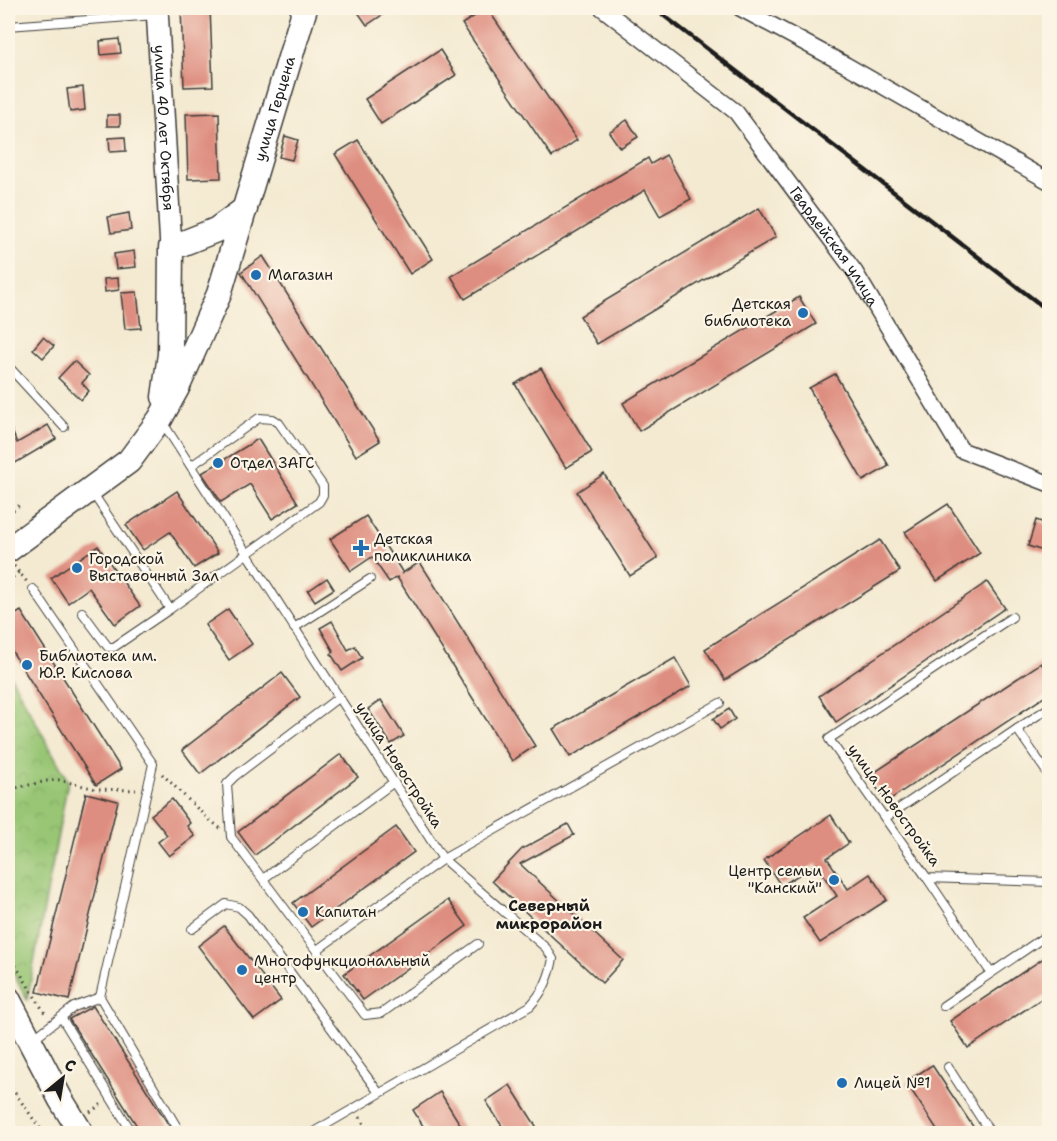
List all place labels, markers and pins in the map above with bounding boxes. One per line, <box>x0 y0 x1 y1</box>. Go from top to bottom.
place label: Магазин <box>268 265 333 285</box>
marker: Магазин <box>249 268 263 282</box>
place label: Детская библиотека <box>704 294 792 331</box>
marker: Детская библиотека <box>796 306 810 320</box>
place label: Отдел ЗАГС <box>230 453 314 473</box>
marker: Отдел ЗАГС <box>211 456 225 470</box>
place label: Детская поликлиника <box>374 529 472 566</box>
marker: Детская поликлиника <box>352 539 370 557</box>
place label: Городской Выставочный Зал <box>89 549 219 586</box>
marker: Городской Выставочный Зал <box>70 561 84 575</box>
place label: Библиотека им. Ю.Р. Кислова <box>39 646 157 683</box>
marker: Библиотека им. Ю.Р. Кислова <box>20 658 34 672</box>
place label: Центр семьи "Канский" <box>728 861 822 898</box>
marker: Центр семьи "Канский" <box>827 873 841 887</box>
place label: Капитан <box>315 902 377 922</box>
marker: Капитан <box>296 905 310 919</box>
place label: Многофункциональный центр <box>254 951 430 988</box>
marker: Многофункциональный центр <box>235 963 249 977</box>
place label: Лицей №1 <box>854 1073 930 1093</box>
marker: Лицей №1 <box>835 1076 849 1090</box>

